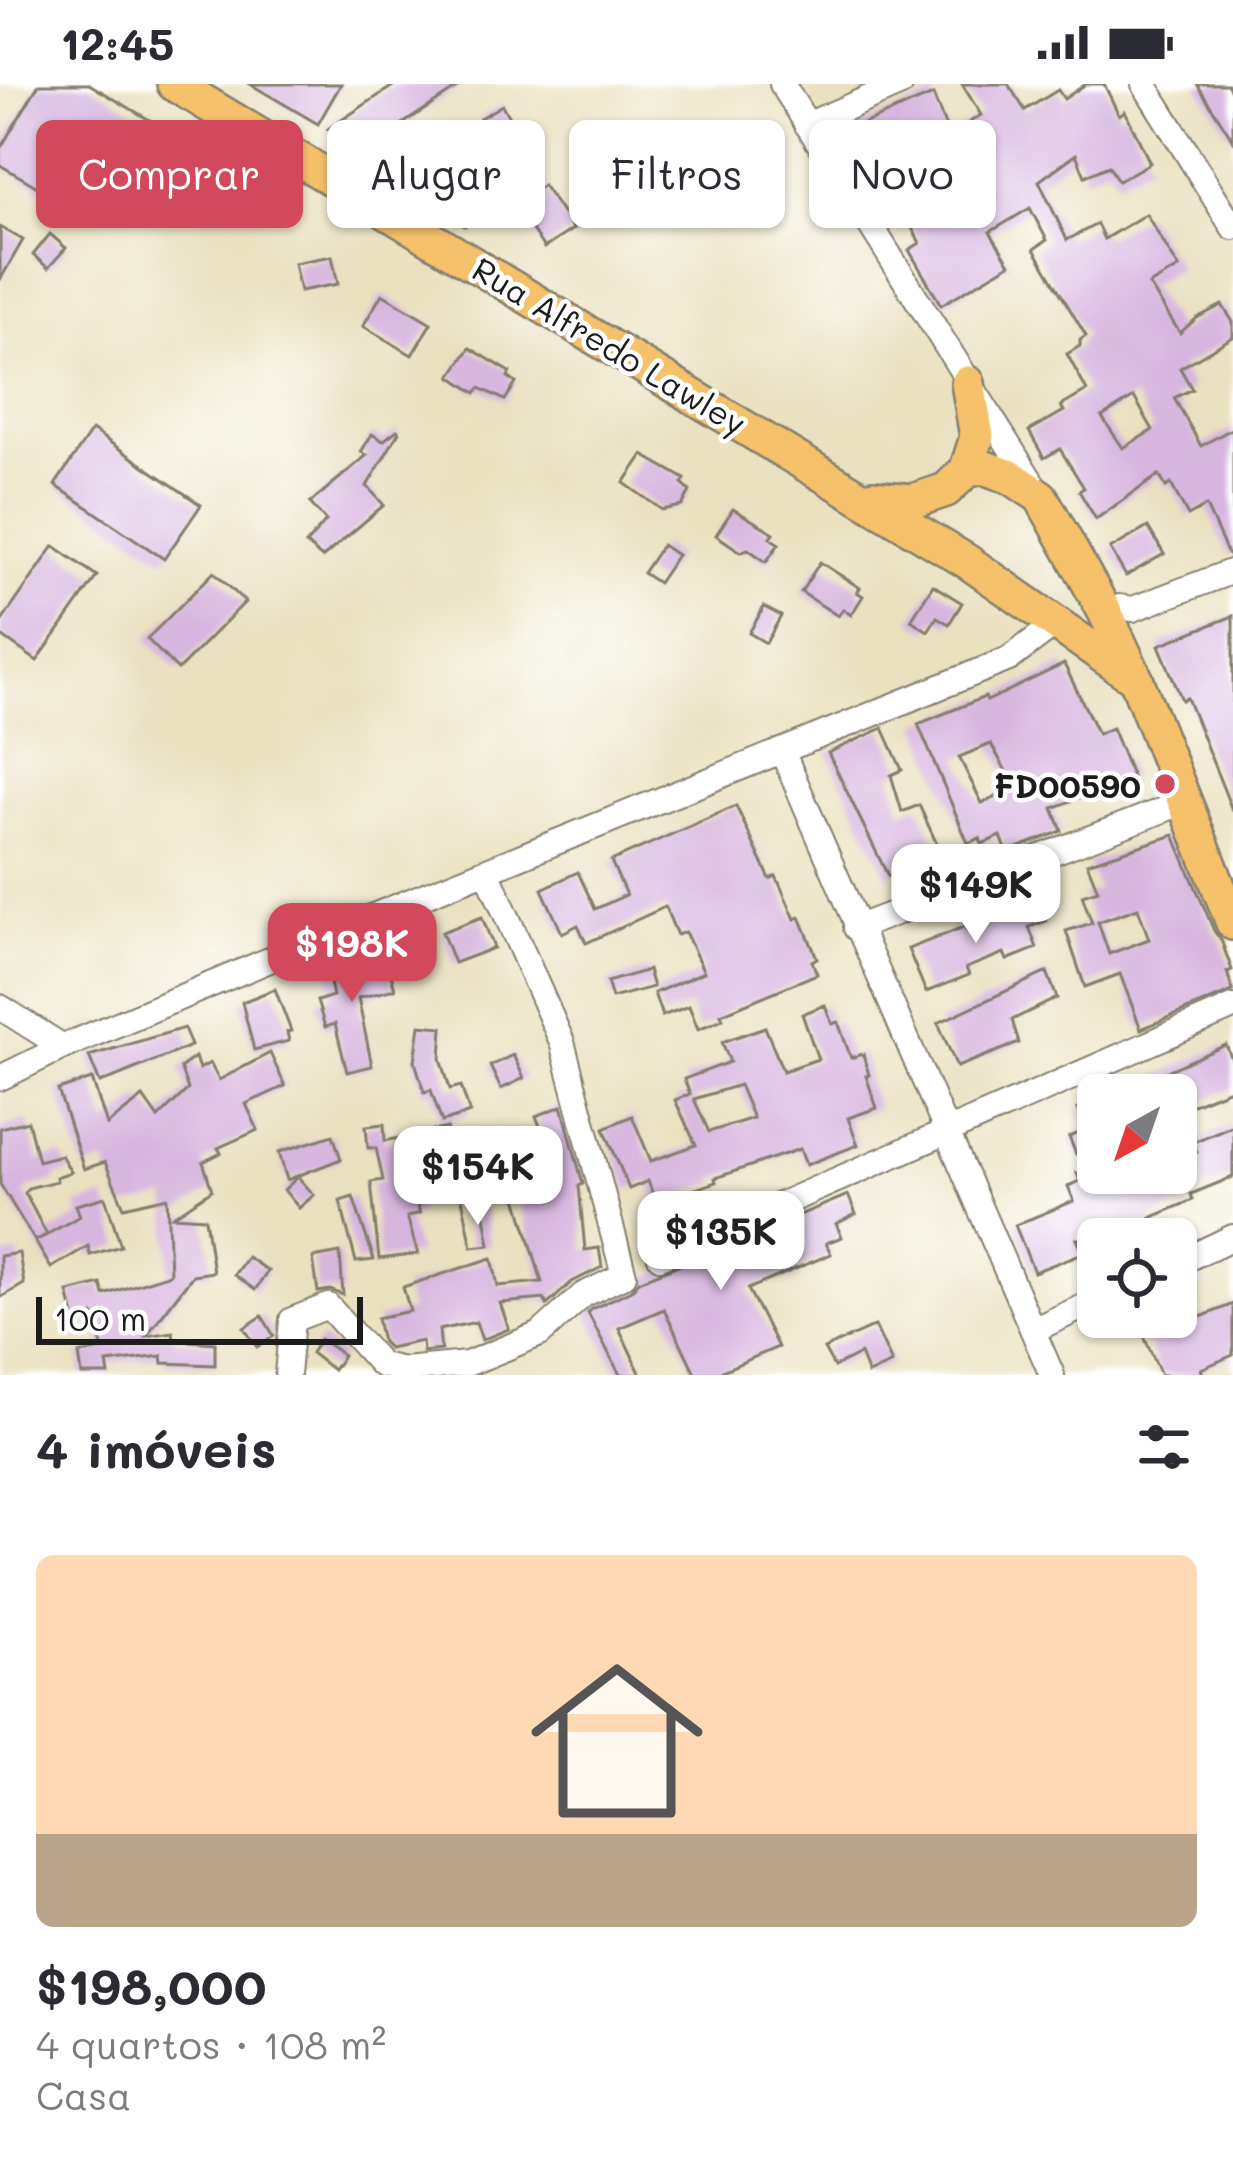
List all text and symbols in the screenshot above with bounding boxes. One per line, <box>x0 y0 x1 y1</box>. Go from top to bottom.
text: 12:45 <box>60 13 174 71</box>
chip: Comprar <box>36 120 303 228</box>
chip: Alugar <box>327 120 545 228</box>
chip: Filtros <box>569 120 785 228</box>
chip: Novo <box>809 120 996 228</box>
street label: Rua Alfredo Lawley <box>465 246 755 445</box>
place label: FD00590 <box>993 763 1141 806</box>
marker: FD00590 <box>1152 771 1178 797</box>
pin: $149K <box>892 844 1060 946</box>
text: $149K <box>918 857 1034 908</box>
pin: $198K <box>268 903 436 1005</box>
text: $198K <box>295 916 409 967</box>
north arrow <box>1077 1074 1197 1194</box>
map controls <box>1077 1074 1197 1338</box>
pin: $154K <box>394 1126 562 1228</box>
text: $154K <box>421 1139 535 1190</box>
pin: $135K <box>637 1191 805 1293</box>
text: $135K <box>664 1204 778 1255</box>
button: locate <box>1077 1218 1197 1338</box>
scale bar <box>36 1291 363 1344</box>
text: 100 m <box>54 1296 146 1339</box>
text: 4 imóveis <box>36 1414 276 1481</box>
icon: filters <box>1131 1414 1197 1480</box>
icon: home <box>509 1633 725 1849</box>
text: $198,000 <box>36 1951 266 2018</box>
text: 4 quartos · 108 m² <box>36 2018 386 2069</box>
text: Casa <box>36 2069 131 2120</box>

